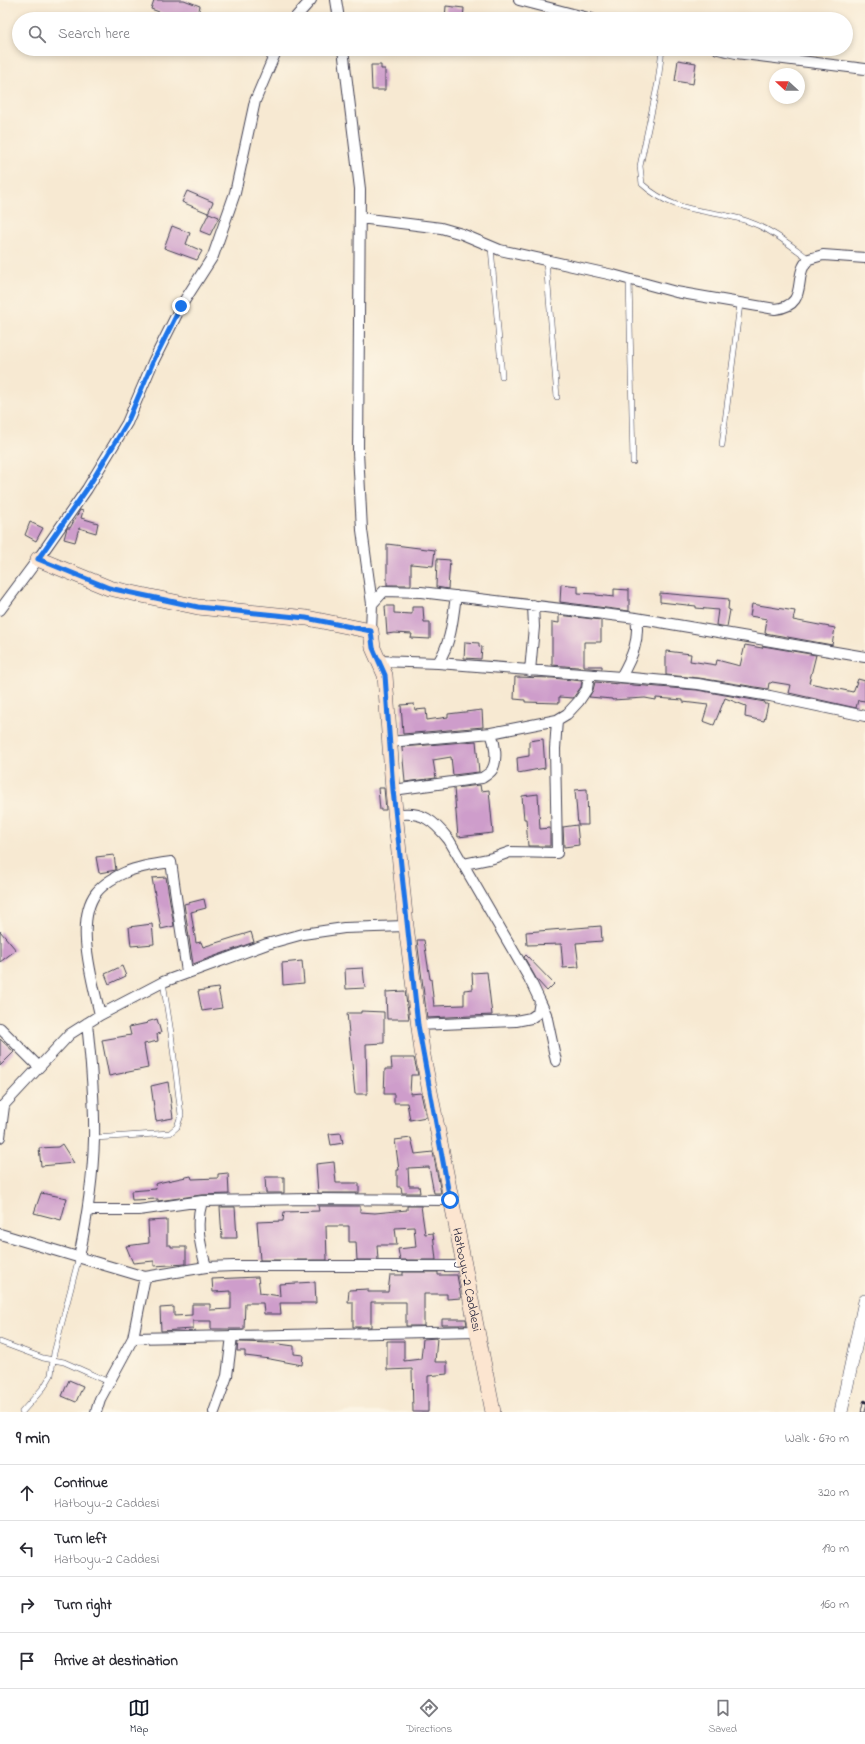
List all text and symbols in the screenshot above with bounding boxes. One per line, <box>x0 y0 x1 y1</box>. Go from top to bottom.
search box <box>12 12 853 56</box>
icon: search <box>26 23 48 45</box>
text: Search here <box>58 23 130 45</box>
north arrow <box>769 68 805 104</box>
route end <box>172 297 190 315</box>
route start <box>441 1191 459 1209</box>
street label: Hatboyu-2 Caddesi <box>447 1226 486 1333</box>
text: 9 min <box>16 1426 50 1451</box>
text: Walk · 670 m <box>785 1429 849 1448</box>
text: Continue <box>54 1472 108 1494</box>
icon: ahead <box>16 1482 38 1504</box>
text: 320 m <box>818 1483 849 1502</box>
text: Hatboyu-2 Caddesi <box>54 1494 159 1513</box>
text: Turn left <box>54 1528 107 1550</box>
icon: left <box>16 1538 38 1560</box>
text: 190 m <box>822 1539 849 1558</box>
text: Hatboyu-2 Caddesi <box>54 1550 159 1569</box>
icon: right <box>16 1594 38 1616</box>
text: Turn right <box>54 1594 112 1616</box>
text: 160 m <box>820 1595 849 1614</box>
icon: arrive <box>16 1650 38 1672</box>
text: Arrive at destination <box>54 1650 178 1672</box>
tab: Map <box>128 1697 150 1737</box>
tab: Directions <box>406 1697 452 1737</box>
tab: Saved <box>708 1697 737 1737</box>

